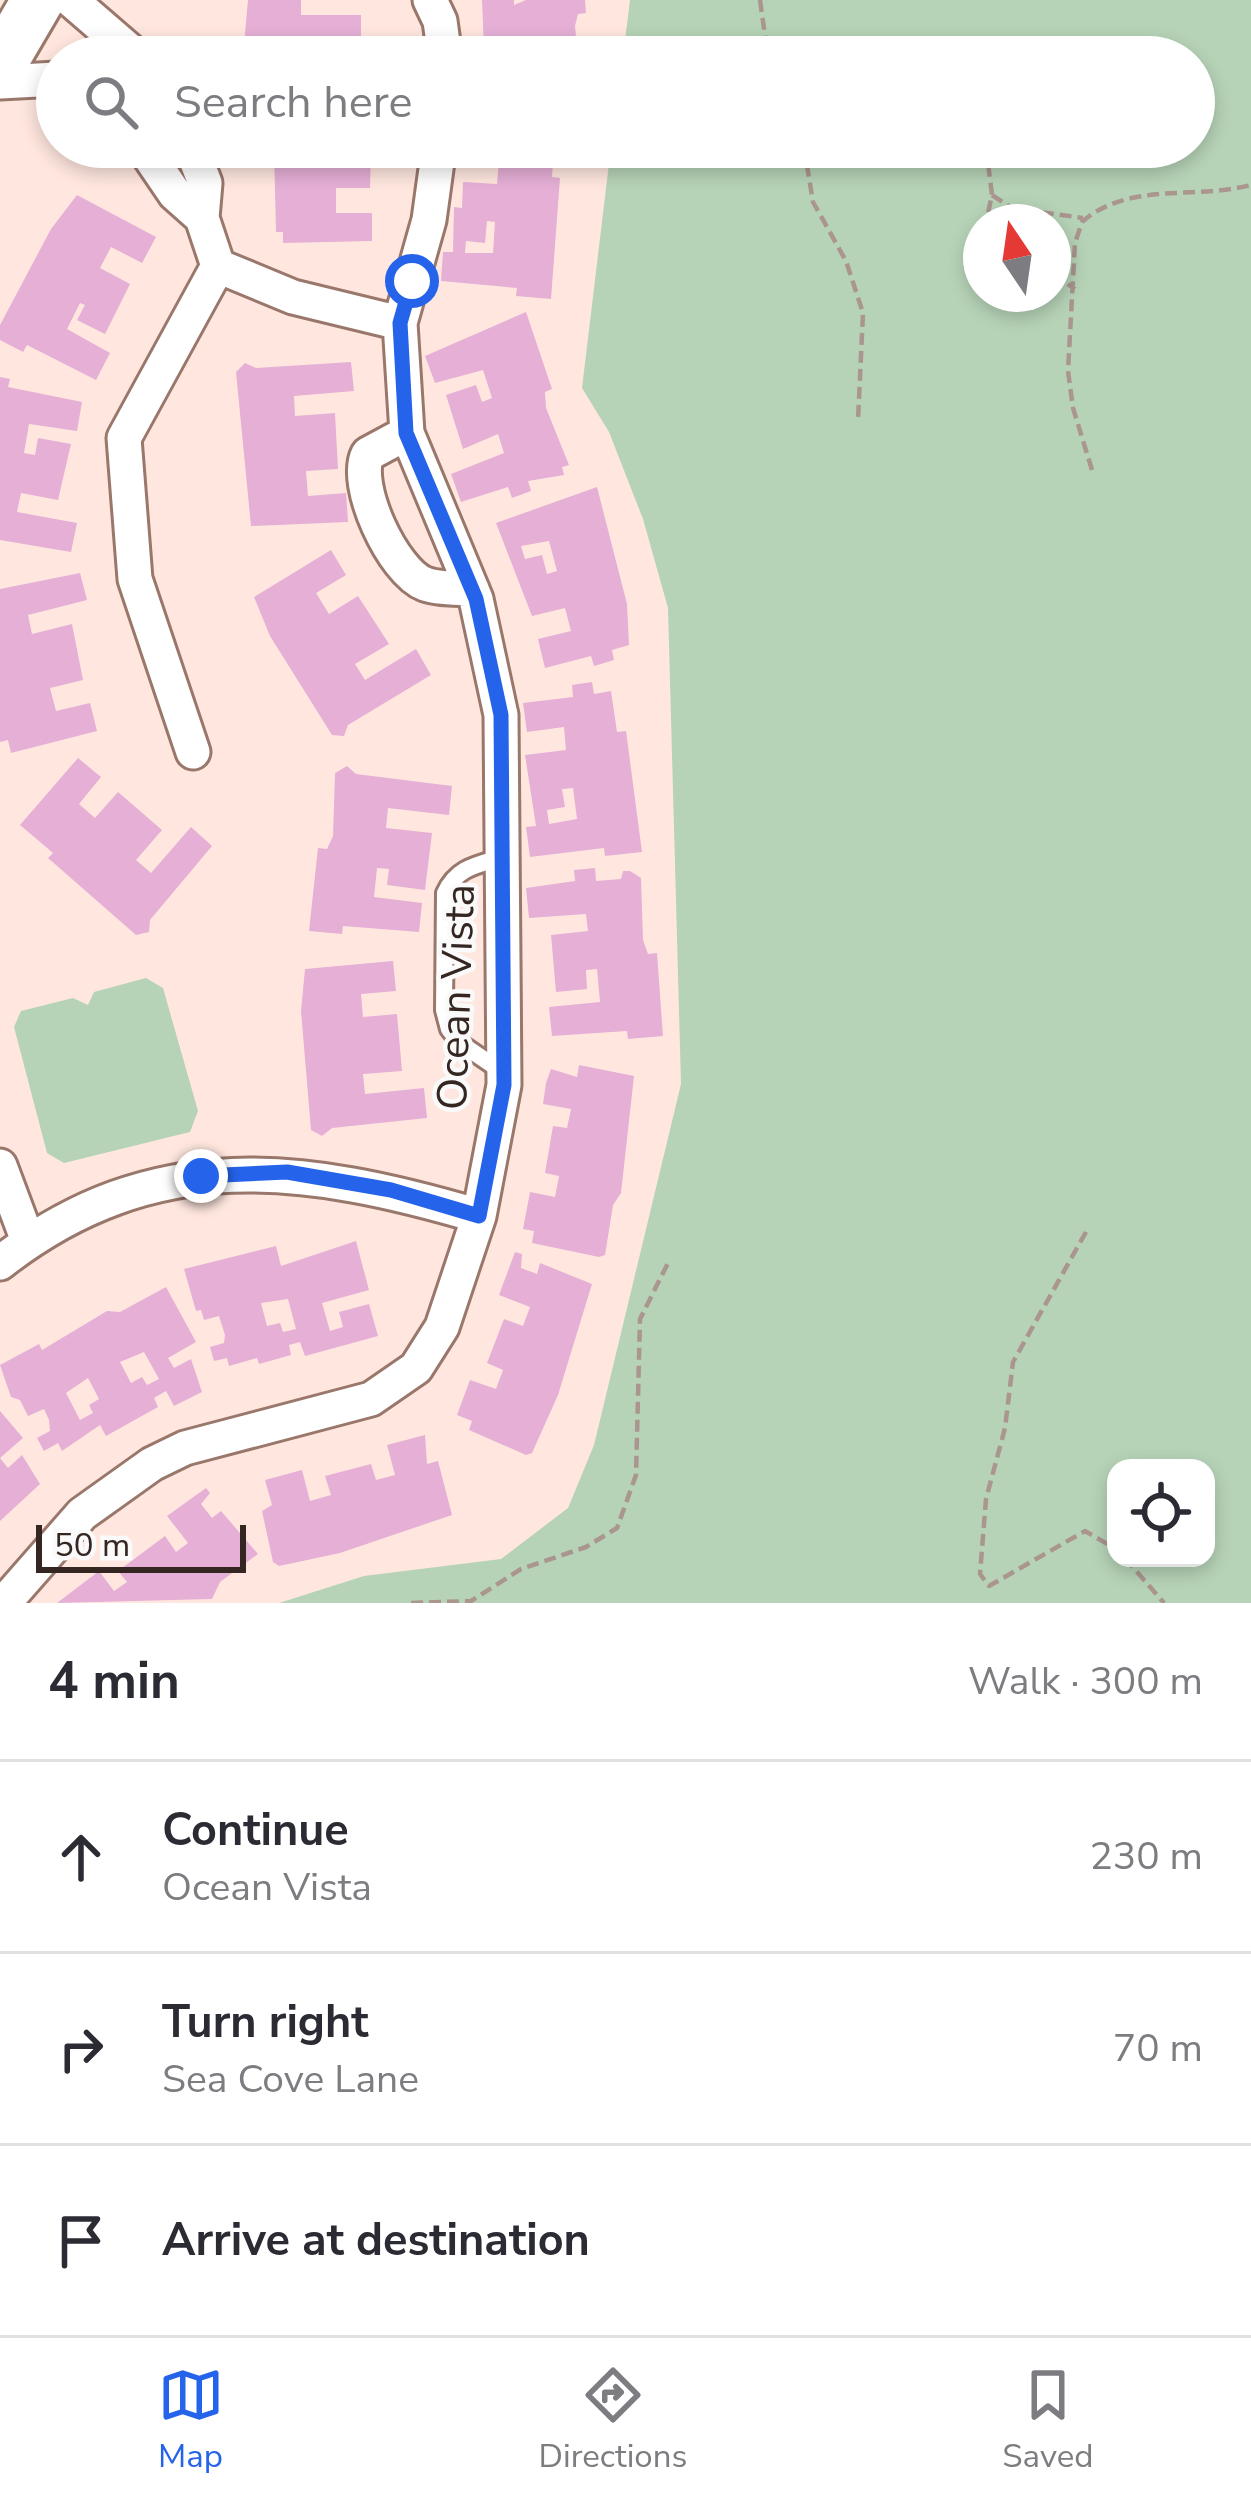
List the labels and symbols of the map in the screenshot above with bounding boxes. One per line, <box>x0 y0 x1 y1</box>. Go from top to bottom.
north arrow <box>963 204 1071 312</box>
route start <box>385 254 439 308</box>
street label: Ocean Vista <box>424 883 489 1111</box>
route end <box>174 1149 228 1203</box>
scale bar <box>36 1519 246 1572</box>

